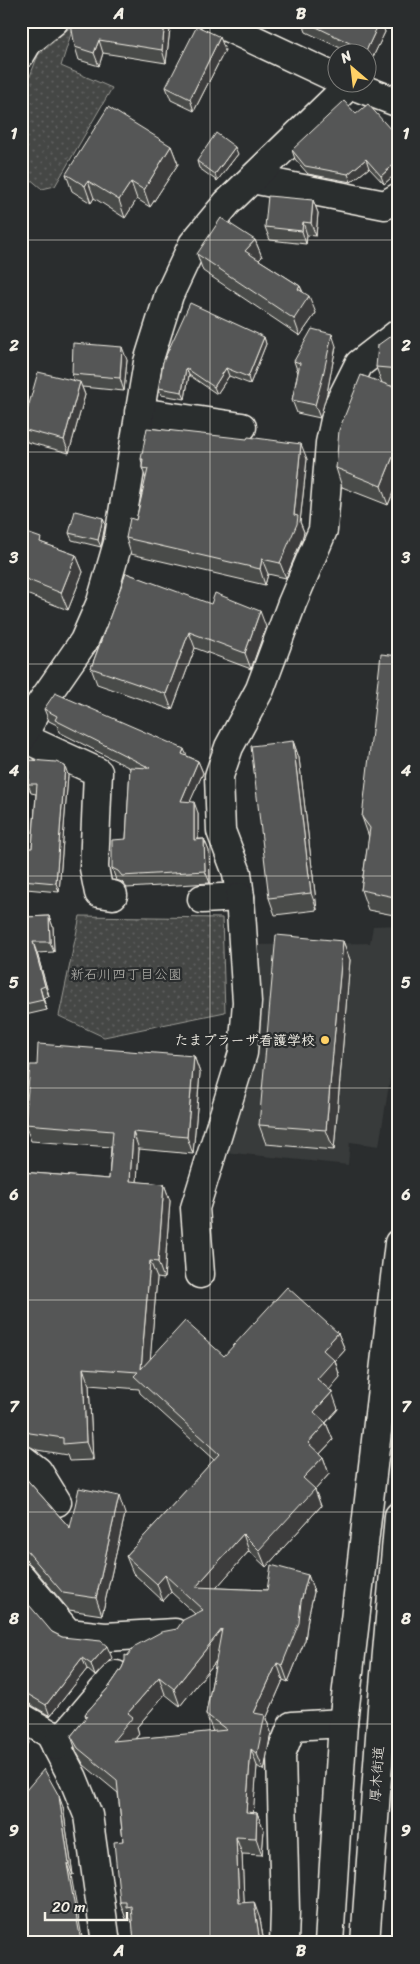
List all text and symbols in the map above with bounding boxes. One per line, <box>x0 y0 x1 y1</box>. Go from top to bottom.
text: A <box>113 0 124 28</box>
text: B <box>296 0 307 28</box>
north arrow <box>328 42 378 92</box>
text: N <box>335 44 357 71</box>
text: 1 <box>11 119 18 148</box>
text: 1 <box>403 119 410 148</box>
text: 2 <box>8 331 19 360</box>
text: 2 <box>400 331 411 360</box>
text: 3 <box>9 543 19 572</box>
text: 3 <box>401 543 411 572</box>
text: 4 <box>8 756 19 785</box>
text: 4 <box>400 756 411 785</box>
park label: 新石川四丁目公園 <box>70 962 182 987</box>
text: 5 <box>9 968 19 997</box>
text: 5 <box>401 968 411 997</box>
place label: たまプラーザ看護学校 <box>174 1028 315 1053</box>
marker: たまプラーザ看護学校 <box>319 1034 331 1046</box>
text: 6 <box>8 1180 19 1209</box>
text: 6 <box>400 1180 411 1209</box>
text: 7 <box>9 1392 20 1421</box>
text: 7 <box>401 1392 412 1421</box>
text: 8 <box>8 1604 19 1633</box>
text: 8 <box>400 1604 411 1633</box>
street label: 厚木街道 <box>363 1745 391 1803</box>
text: 9 <box>9 1816 19 1845</box>
text: 9 <box>401 1816 411 1845</box>
scale bar <box>45 1889 128 1921</box>
text: 20 m <box>52 1894 86 1920</box>
text: A <box>113 1936 124 1964</box>
text: B <box>296 1936 307 1964</box>

